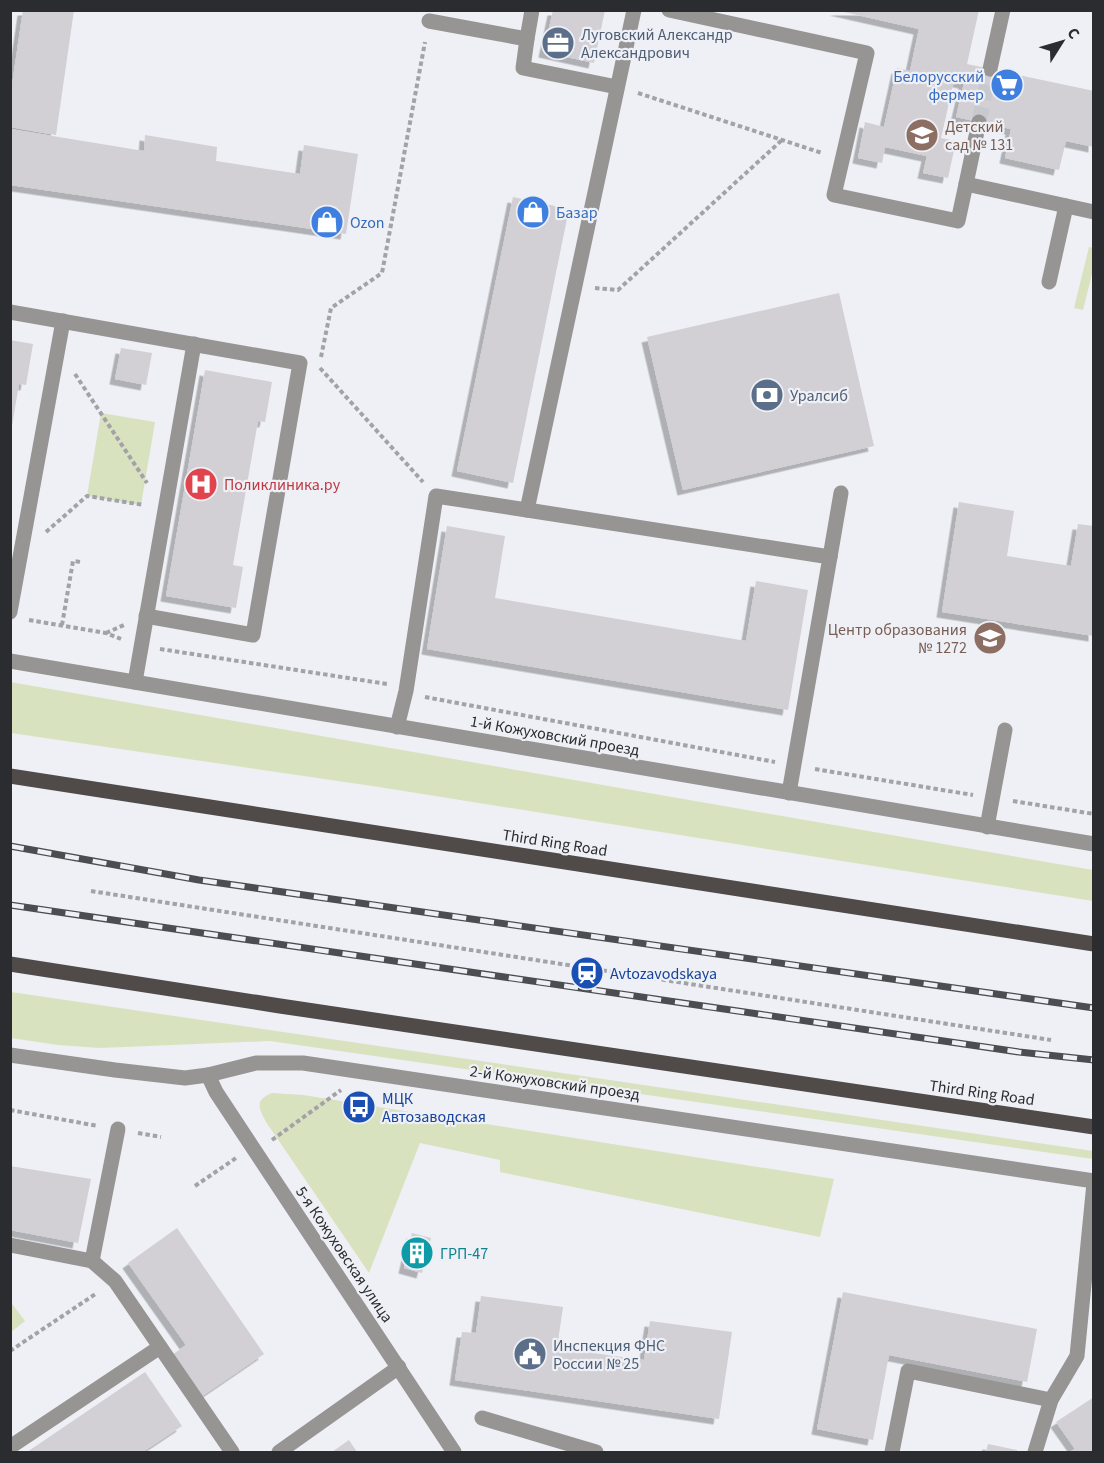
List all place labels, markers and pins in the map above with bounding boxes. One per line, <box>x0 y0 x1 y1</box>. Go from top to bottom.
place label: Луговский Александр Александрович <box>581 24 733 64</box>
office icon: Луговский Александр Александрович <box>540 25 576 61</box>
place label: Белорусский фермер <box>893 66 984 106</box>
supermarket icon: Белорусский фермер <box>989 67 1025 103</box>
place label: Детский сад № 131 <box>945 116 1013 156</box>
school or university icon: Детский сад № 131 <box>904 117 940 153</box>
shop icon: Базар <box>515 194 551 230</box>
place label: Базар <box>556 202 598 224</box>
shop icon: Ozon <box>309 204 345 240</box>
place label: Ozon <box>350 212 385 234</box>
bank icon: Уралсиб <box>749 377 785 413</box>
place label: Уралсиб <box>790 385 848 407</box>
hospital icon: Поликлиника.ру <box>183 466 219 502</box>
place label: Поликлиника.ру <box>224 474 341 496</box>
place label: Центр образования № 1272 <box>828 619 967 659</box>
school or university icon: Центр образования № 1272 <box>972 620 1008 656</box>
station icon: Avtozavodskaya <box>569 955 605 991</box>
place label: Avtozavodskaya <box>610 963 717 985</box>
place label: МЦК Автозаводская <box>382 1088 486 1128</box>
bus stop icon: МЦК Автозаводская <box>341 1089 377 1125</box>
building icon: ГРП-47 <box>399 1235 435 1271</box>
place label: ГРП-47 <box>440 1243 488 1265</box>
place label: Инспекция ФНС России № 25 <box>553 1335 665 1375</box>
public building icon: Инспекция ФНС России № 25 <box>512 1336 548 1372</box>

